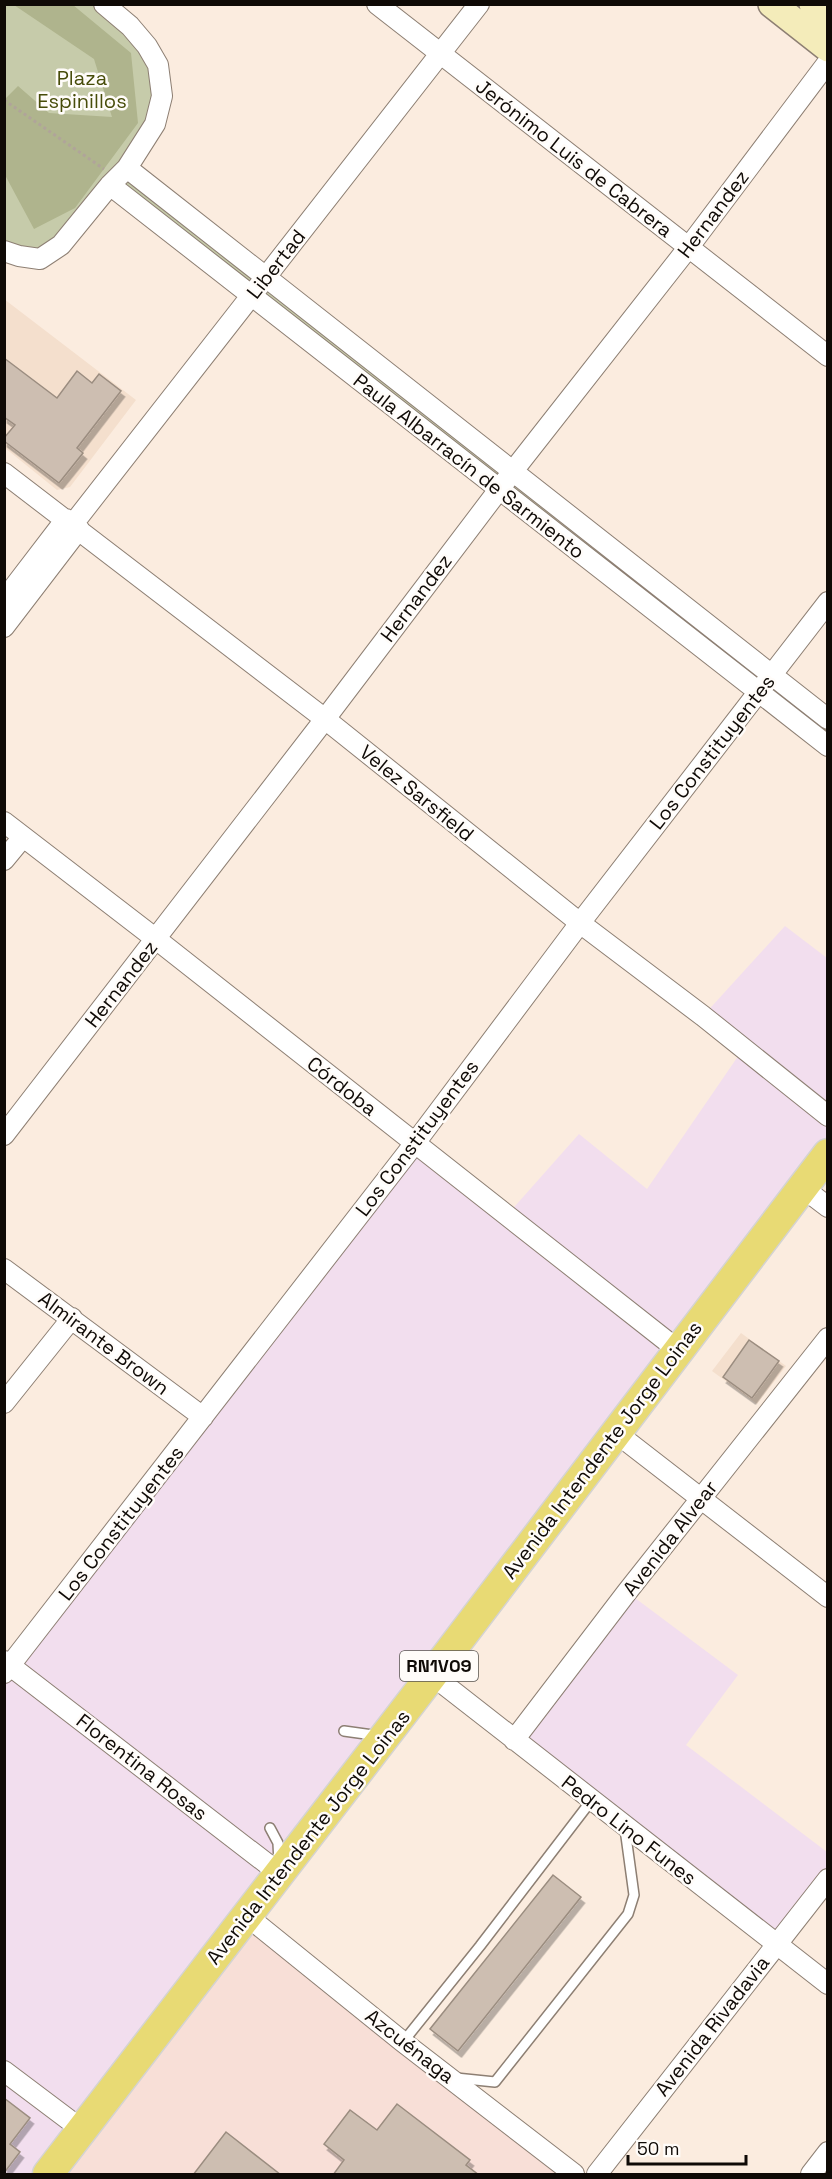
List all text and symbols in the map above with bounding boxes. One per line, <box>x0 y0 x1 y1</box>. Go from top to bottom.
park label: Plaza Espinillos <box>37 65 127 114</box>
street label: Jerónimo Luis de Cabrera <box>470 73 678 243</box>
street label: Hernandez <box>672 165 754 263</box>
street label: Libertad <box>241 224 311 304</box>
street label: Paula Albarracín de Sarmiento <box>348 367 590 565</box>
street label: Hernandez <box>375 549 457 647</box>
street label: Los Constituyentes <box>643 669 781 835</box>
street label: Velez Sarsfield <box>355 739 479 847</box>
street label: Hernandez <box>79 935 163 1033</box>
street label: Córdoba <box>302 1051 382 1121</box>
street label: Los Constituyentes <box>350 1055 484 1221</box>
street label: Almirante Brown <box>34 1285 174 1401</box>
street label: Avenida Intendente Jorge Loinas <box>496 1316 708 1584</box>
street label: Los Constituyentes <box>52 1440 190 1606</box>
street label: Avenida Alvear <box>617 1475 723 1601</box>
road number: RN1V09 <box>400 1651 478 1681</box>
street label: Avenida Intendente Jorge Loinas <box>200 1704 416 1970</box>
street label: Florentina Rosas <box>71 1708 213 1826</box>
street label: Pedro Lino Funes <box>556 1769 702 1891</box>
street label: Avenida Rivadavia <box>649 1950 775 2102</box>
street label: Azcuénaga <box>360 2003 460 2089</box>
scale bar <box>628 2128 746 2166</box>
text: 50 m <box>637 2137 679 2160</box>

